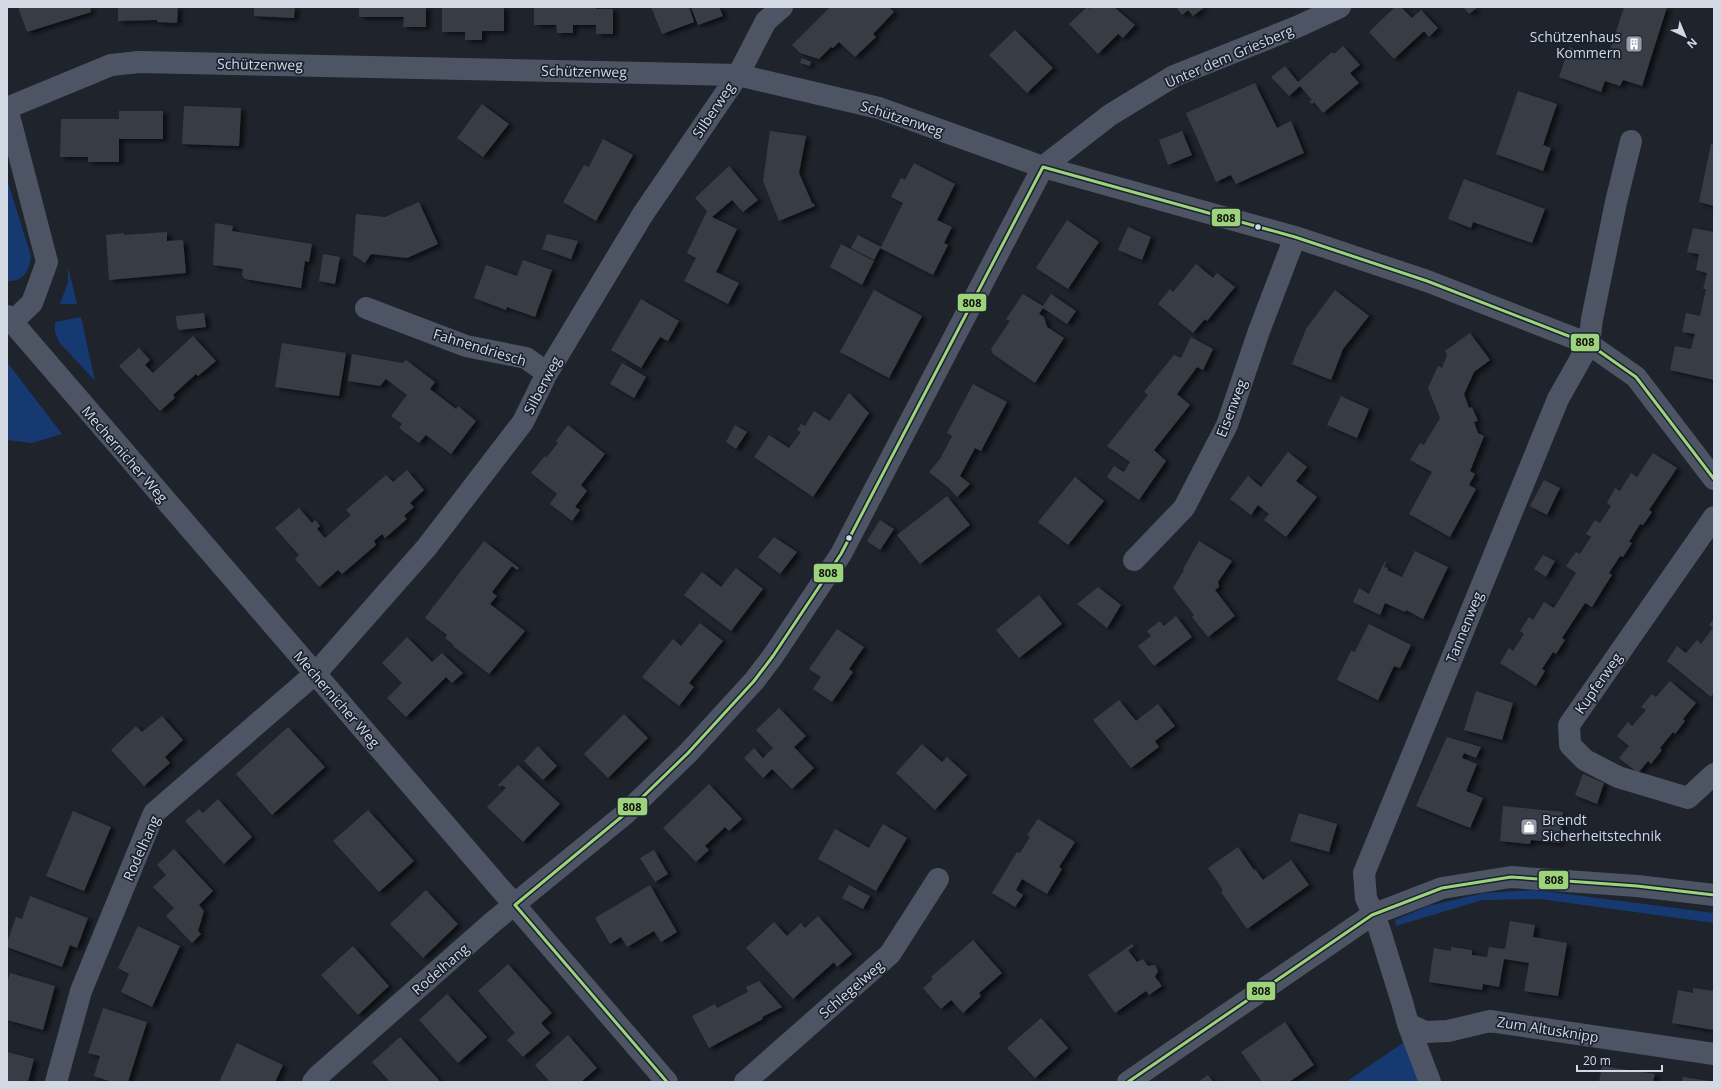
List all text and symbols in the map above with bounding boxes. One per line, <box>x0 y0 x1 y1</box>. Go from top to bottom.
north arrow <box>1665 16 1705 56</box>
street label: Unter dem Griesberg <box>1162 20 1296 92</box>
place label: Schützenhaus Kommern <box>1530 27 1621 62</box>
building icon: Schützenhaus Kommern <box>1624 34 1644 54</box>
text: N <box>1684 35 1701 52</box>
street label: Schützenweg <box>217 54 303 74</box>
street label: Schützenweg <box>541 61 627 81</box>
street label: Silberweg <box>687 78 739 142</box>
street label: Schützenweg <box>858 96 946 140</box>
line badge: 808 <box>1211 208 1241 227</box>
text: 808 <box>1217 210 1235 225</box>
unlabelled marker <box>1253 222 1263 232</box>
line badge: 808 <box>957 293 987 312</box>
text: 808 <box>963 295 981 310</box>
street label: Fahnendriesch <box>431 324 529 370</box>
line badge: 808 <box>1570 333 1600 352</box>
text: 808 <box>1576 334 1594 349</box>
street label: Silberweg <box>519 352 565 417</box>
street label: Eisenweg <box>1211 376 1251 440</box>
street label: Mechernicher Weg <box>78 402 173 507</box>
unlabelled marker <box>844 533 854 543</box>
line badge: 808 <box>813 563 844 583</box>
text: 808 <box>819 565 837 580</box>
street label: Tannenweg <box>1441 588 1487 666</box>
street label: Mechernicher Weg <box>290 647 385 752</box>
street label: Kupferweg <box>1570 648 1626 717</box>
line badge: 808 <box>617 797 648 816</box>
text: 808 <box>623 799 641 814</box>
place label: Brendt Sicherheitstechnik <box>1542 810 1662 845</box>
street label: Rodelhang <box>118 812 164 884</box>
shop icon: Brendt Sicherheitstechnik <box>1519 817 1539 837</box>
line badge: 808 <box>1538 870 1569 890</box>
text: 808 <box>1545 872 1563 887</box>
street label: Rodelhang <box>408 939 473 999</box>
street label: Schlegelweg <box>815 955 888 1022</box>
line badge: 808 <box>1246 981 1276 1001</box>
text: 808 <box>1252 983 1270 998</box>
street label: Zum Altusknipp <box>1496 1012 1600 1046</box>
scale bar <box>1577 1047 1662 1073</box>
text: 20 m <box>1583 1052 1611 1069</box>

